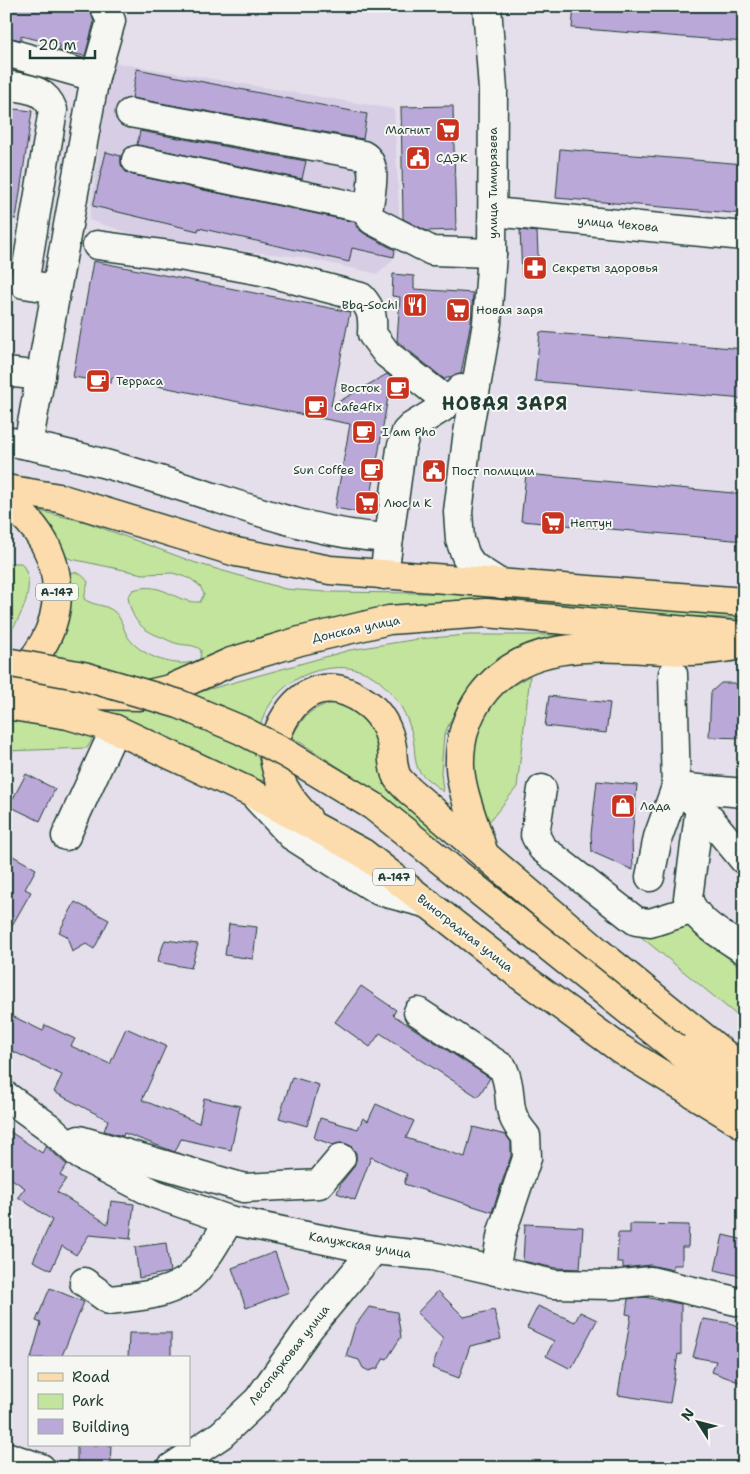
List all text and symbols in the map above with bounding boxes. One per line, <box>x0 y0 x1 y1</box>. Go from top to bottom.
scale bar <box>30 28 95 60</box>
text: 20 m <box>38 35 77 55</box>
supermarket icon: Магнит <box>435 117 461 143</box>
place label: Магнит <box>385 122 431 138</box>
street label: улица Тимирязева <box>485 127 501 239</box>
public building icon: СДЭК <box>405 145 431 171</box>
place label: СДЭК <box>436 150 468 166</box>
street label: улица Чехова <box>577 212 660 236</box>
pharmacy icon: Секреты здоровья <box>522 255 548 281</box>
place label: Секреты здоровья <box>552 260 658 276</box>
restaurant icon: Bbq-Sochi <box>402 292 428 318</box>
place label: Bbq-Sochi <box>342 297 398 313</box>
supermarket icon: Новая заря <box>445 297 471 323</box>
place label: Новая заря <box>476 302 543 318</box>
cafe icon: Терраса <box>85 368 111 394</box>
place label: Терраса <box>116 373 163 389</box>
cafe icon: Восток <box>385 375 411 401</box>
place label: Восток <box>341 380 381 396</box>
district label: НОВАЯ ЗАРЯ <box>442 392 568 416</box>
cafe icon: Cafe4fix <box>303 394 329 420</box>
place label: Cafe4fix <box>334 399 382 415</box>
cafe icon: I am Pho <box>351 419 377 445</box>
place label: I am Pho <box>382 424 436 440</box>
cafe icon: Sun Coffee <box>359 457 385 483</box>
public building icon: Пост полиции <box>421 458 447 484</box>
place label: Sun Coffee <box>293 462 354 478</box>
place label: Пост полиции <box>452 463 535 479</box>
supermarket icon: Люс и К <box>354 490 380 516</box>
place label: Люс и К <box>384 495 432 511</box>
supermarket icon: Нептун <box>540 510 566 536</box>
place label: Нептун <box>570 515 612 531</box>
road number: А-147 <box>36 584 78 600</box>
street label: Донская улица <box>311 612 402 646</box>
shop icon: Лада <box>610 793 636 819</box>
place label: Лада <box>640 798 671 814</box>
road number: А-147 <box>373 869 415 886</box>
street label: Виноградная улица <box>414 890 517 976</box>
street label: Калужская улица <box>308 1228 413 1262</box>
street label: Лесопарковая улица <box>245 1301 333 1408</box>
legend <box>28 1356 190 1446</box>
text: Road <box>72 1367 110 1387</box>
text: Park <box>72 1391 104 1411</box>
north arrow <box>672 1396 722 1446</box>
text: N <box>677 1405 698 1424</box>
text: Building <box>72 1417 129 1437</box>

